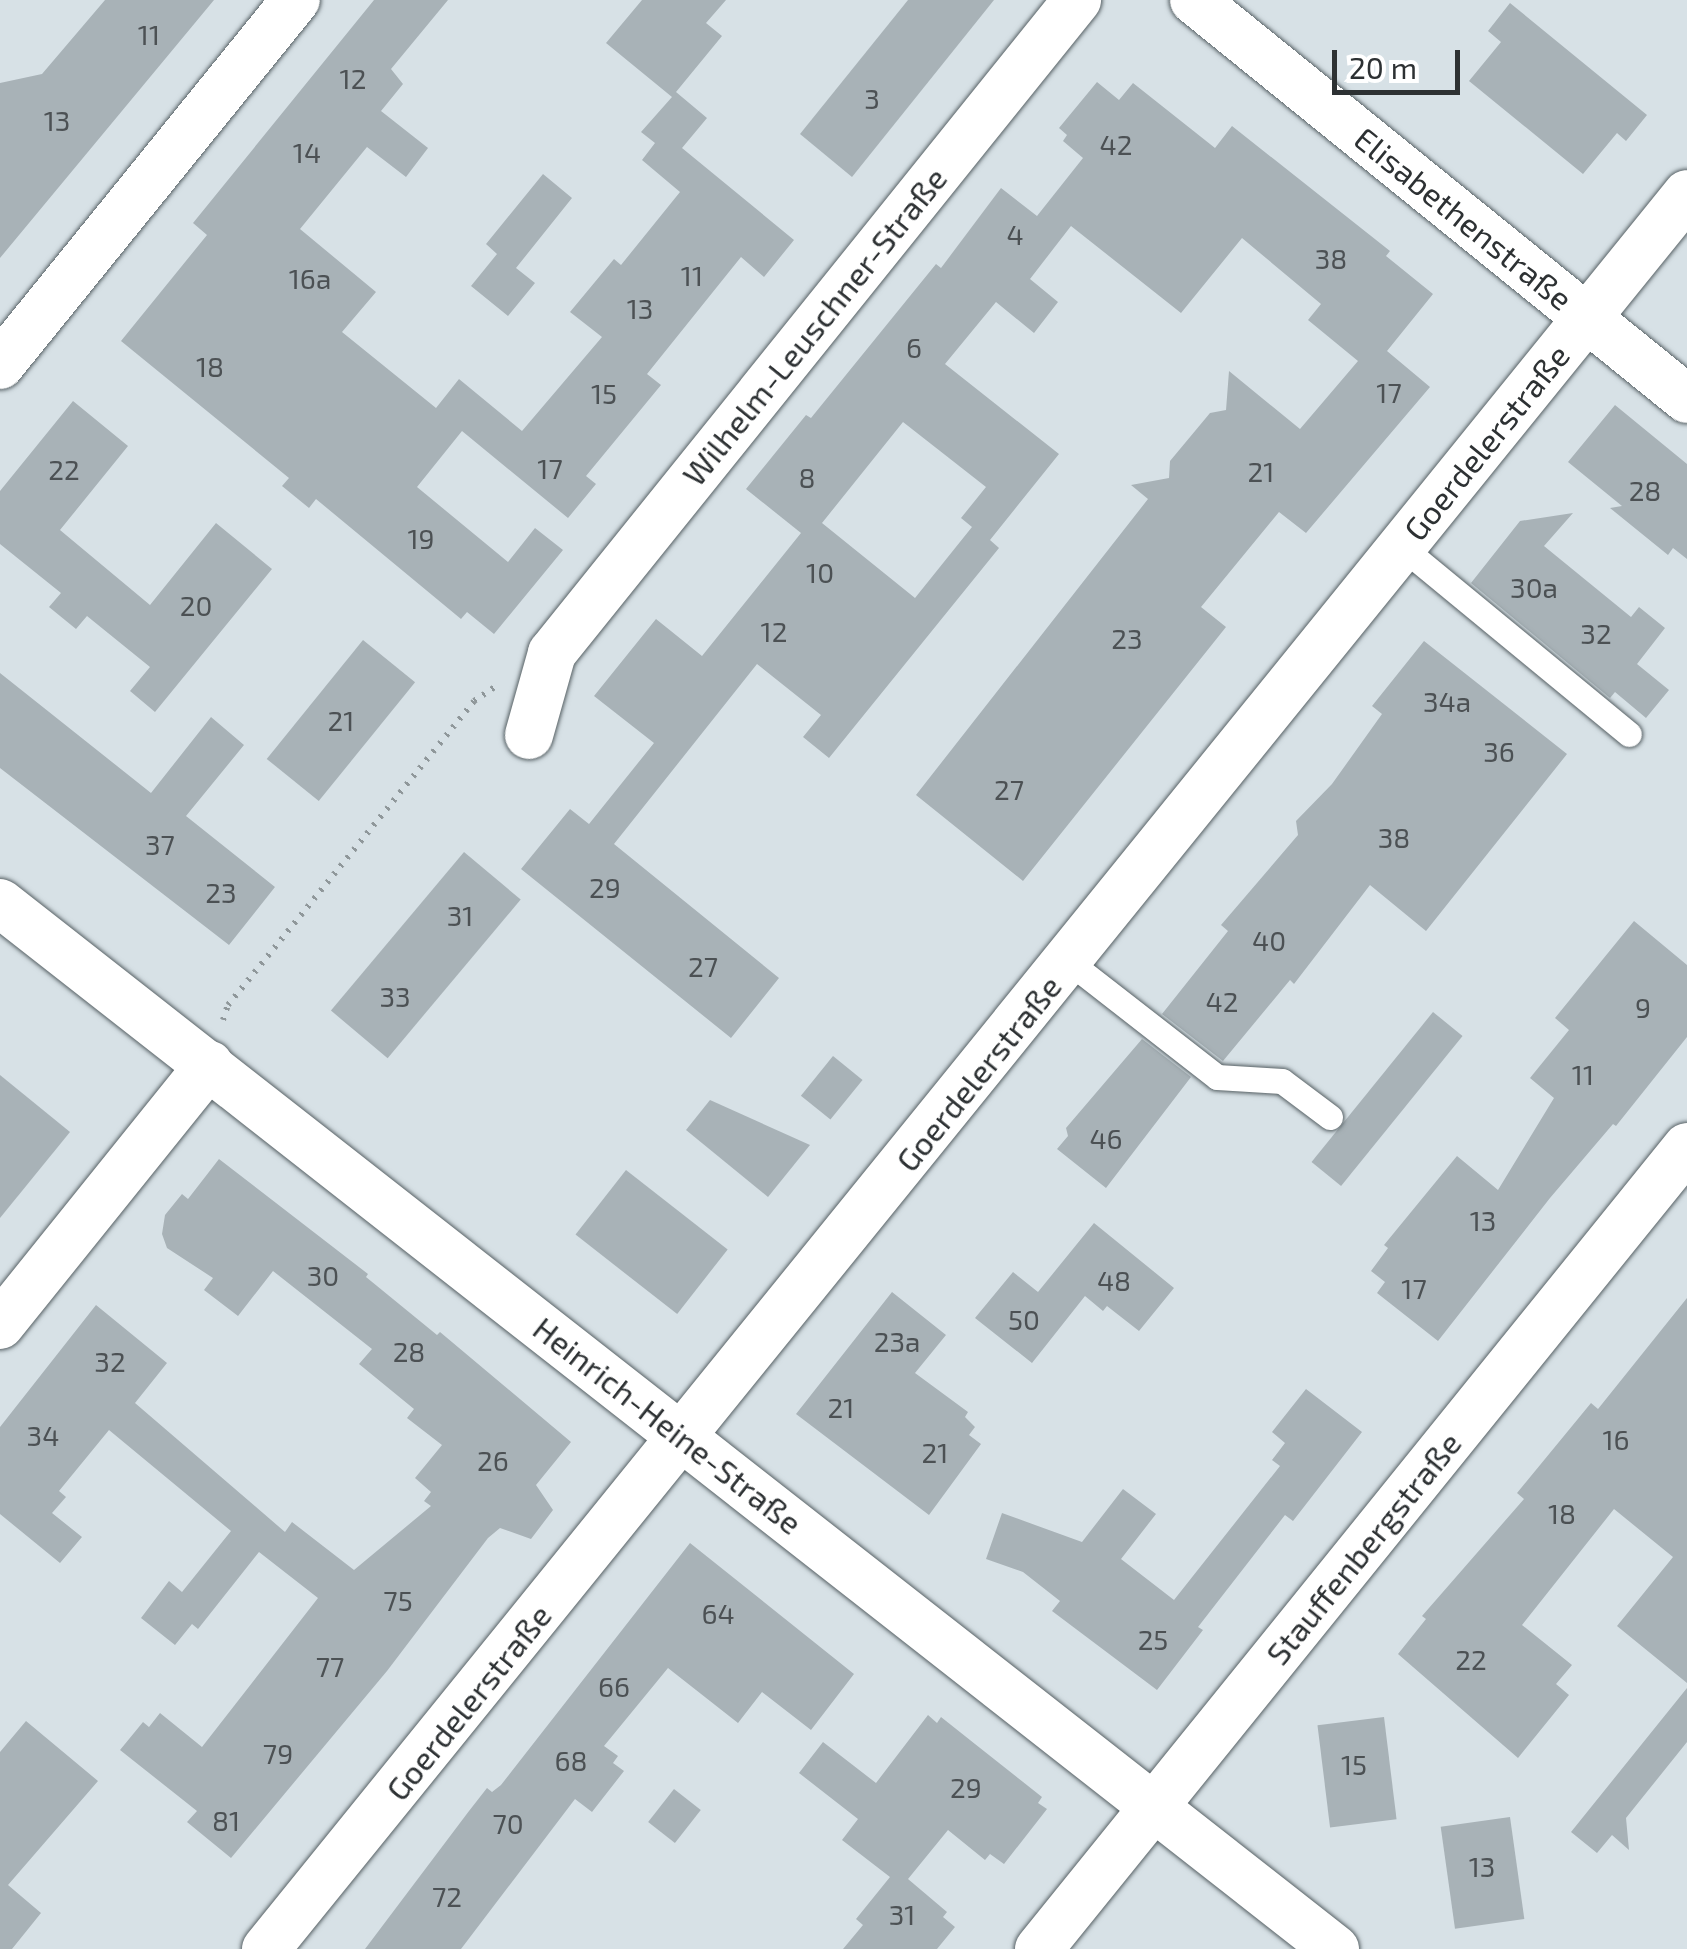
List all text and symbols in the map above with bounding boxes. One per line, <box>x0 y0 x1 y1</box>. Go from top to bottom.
house number: 11 <box>138 17 160 51</box>
scale bar <box>1337 30 1464 92</box>
text: 20 m <box>1349 49 1417 85</box>
house number: 12 <box>340 61 366 95</box>
house number: 3 <box>864 81 880 115</box>
house number: 13 <box>44 103 70 137</box>
street label: Elisabethenstraße <box>1347 118 1581 318</box>
house number: 42 <box>1100 127 1132 161</box>
house number: 14 <box>293 135 321 169</box>
street label: Wilhelm-Leuschner-Straße <box>674 159 954 493</box>
house number: 4 <box>1006 217 1024 251</box>
house number: 38 <box>1315 241 1347 275</box>
house number: 11 <box>681 258 703 292</box>
house number: 16a <box>289 261 331 295</box>
house number: 13 <box>627 291 653 325</box>
house number: 6 <box>906 330 922 364</box>
street label: Goerdelerstraße <box>1395 336 1577 548</box>
house number: 18 <box>196 349 224 383</box>
house number: 17 <box>1376 375 1402 409</box>
house number: 15 <box>591 376 617 410</box>
house number: 17 <box>537 451 563 485</box>
house number: 22 <box>48 452 80 486</box>
house number: 21 <box>1248 454 1274 488</box>
house number: 8 <box>799 460 815 494</box>
house number: 28 <box>1629 473 1661 507</box>
house number: 19 <box>407 521 435 555</box>
house number: 10 <box>806 555 834 589</box>
house number: 30a <box>1510 570 1558 604</box>
house number: 20 <box>180 588 212 622</box>
house number: 12 <box>761 614 787 648</box>
house number: 32 <box>1580 616 1612 650</box>
house number: 23 <box>1111 621 1143 655</box>
house number: 34a <box>1423 684 1471 718</box>
house number: 21 <box>328 703 354 737</box>
house number: 36 <box>1483 734 1515 768</box>
house number: 27 <box>994 772 1024 806</box>
house number: 38 <box>1378 820 1410 854</box>
house number: 37 <box>145 827 175 861</box>
house number: 29 <box>589 870 621 904</box>
house number: 23 <box>205 875 237 909</box>
house number: 31 <box>447 898 473 932</box>
house number: 40 <box>1252 923 1286 957</box>
house number: 27 <box>688 949 718 983</box>
street label: Goerdelerstraße <box>887 967 1069 1179</box>
house number: 33 <box>379 979 411 1013</box>
house number: 42 <box>1206 984 1238 1018</box>
house number: 9 <box>1635 990 1651 1024</box>
house number: 11 <box>1572 1057 1594 1091</box>
house number: 46 <box>1089 1121 1123 1155</box>
house number: 13 <box>1470 1203 1496 1237</box>
house number: 30 <box>307 1258 339 1292</box>
house number: 48 <box>1097 1263 1131 1297</box>
house number: 17 <box>1401 1271 1427 1305</box>
house number: 50 <box>1008 1302 1040 1336</box>
street label: Heinrich-Heine-Straße <box>526 1308 810 1542</box>
house number: 23a <box>874 1324 920 1358</box>
house number: 28 <box>393 1334 425 1368</box>
house number: 32 <box>94 1344 126 1378</box>
house number: 21 <box>828 1390 854 1424</box>
house number: 34 <box>27 1418 59 1452</box>
house number: 16 <box>1602 1422 1630 1456</box>
street label: Stauffenbergstraße <box>1258 1424 1468 1672</box>
house number: 21 <box>922 1435 948 1469</box>
house number: 26 <box>477 1443 509 1477</box>
house number: 18 <box>1548 1496 1576 1530</box>
house number: 75 <box>383 1583 413 1617</box>
street label: Goerdelerstraße <box>377 1596 559 1808</box>
house number: 64 <box>701 1596 735 1630</box>
house number: 25 <box>1138 1622 1168 1656</box>
house number: 22 <box>1455 1642 1487 1676</box>
house number: 77 <box>316 1649 344 1683</box>
house number: 66 <box>598 1669 630 1703</box>
house number: 79 <box>263 1736 293 1770</box>
house number: 68 <box>554 1743 588 1777</box>
house number: 15 <box>1341 1747 1367 1781</box>
house number: 29 <box>950 1770 982 1804</box>
house number: 81 <box>212 1803 240 1837</box>
house number: 70 <box>492 1806 524 1840</box>
house number: 13 <box>1469 1849 1495 1883</box>
house number: 72 <box>432 1879 462 1913</box>
house number: 31 <box>889 1897 915 1931</box>

